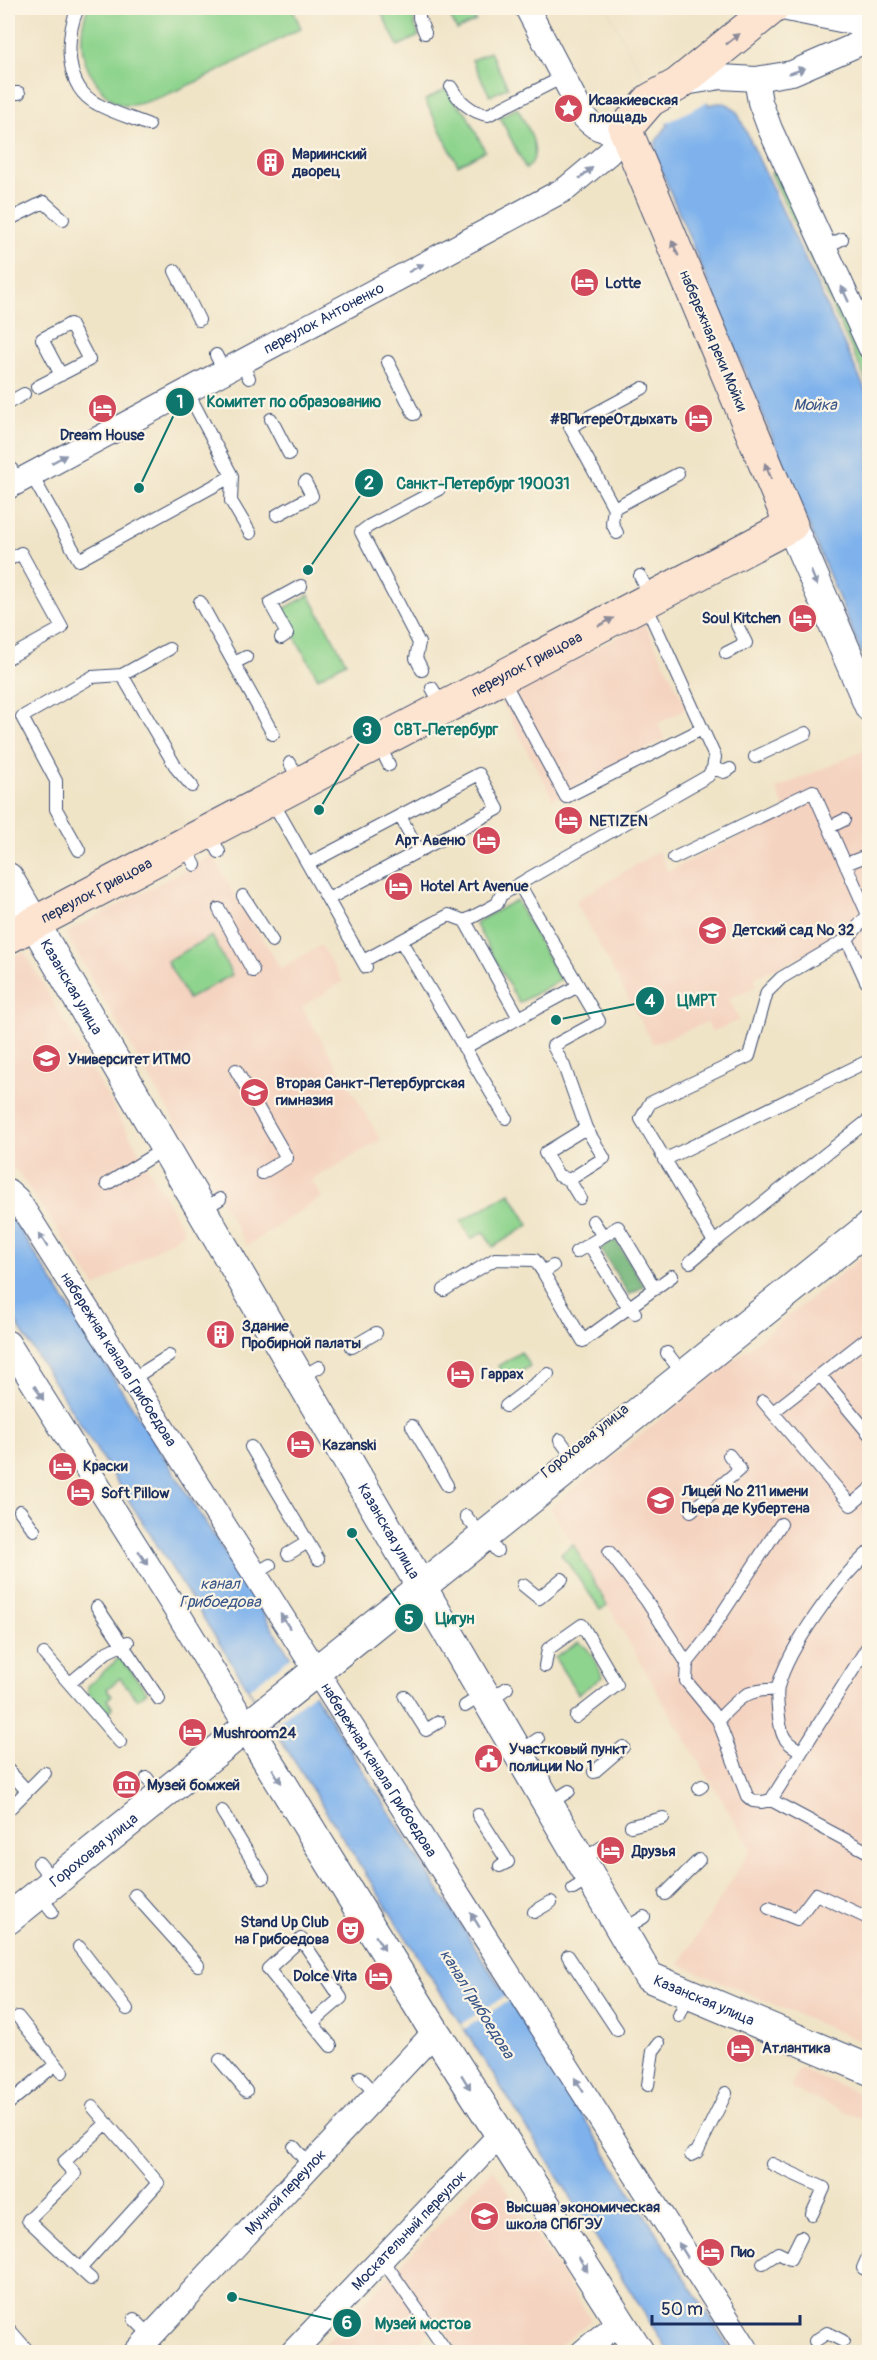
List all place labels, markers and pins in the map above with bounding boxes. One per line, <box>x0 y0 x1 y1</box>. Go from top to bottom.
place label: Исаакиевская площадь <box>589 91 678 127</box>
place icon: Исаакиевская площадь <box>552 93 584 125</box>
place label: Мариинский дворец <box>291 145 367 181</box>
building icon: Мариинский дворец <box>255 147 287 179</box>
hotel icon: Lotte <box>568 267 600 299</box>
place label: Lotte <box>605 274 642 293</box>
callout: Комитет по образованию <box>165 385 394 419</box>
hotel icon: Dream House <box>86 392 118 424</box>
hotel icon: #ВПитереОтдыхать <box>683 403 715 435</box>
place label: #ВПитереОтдыхать <box>550 410 678 429</box>
place label: Dream House <box>60 426 145 445</box>
callout: Санкт-Петербург 190031 <box>354 466 582 500</box>
hotel icon: Soul Kitchen <box>786 602 818 634</box>
place label: Soul Kitchen <box>702 609 782 628</box>
callout: СВТ-Петербург <box>352 713 510 747</box>
hotel icon: NETIZEN <box>552 805 584 837</box>
place label: NETIZEN <box>589 812 648 831</box>
hotel icon: Арт Авеню <box>471 824 503 856</box>
place label: Арт Авеню <box>395 831 466 850</box>
hotel icon: Hotel Art Avenue <box>383 870 415 902</box>
place label: Hotel Art Avenue <box>420 877 529 896</box>
school or university icon: Детский сад № 32 <box>696 914 728 946</box>
place label: Детский сад № 32 <box>732 921 854 940</box>
callout: ЦМРТ <box>635 984 729 1018</box>
school or university icon: Университет ИТМО <box>31 1043 63 1075</box>
place label: Университет ИТМО <box>68 1050 191 1069</box>
place label: Вторая Санкт-Петербургская гимназия <box>275 1074 465 1110</box>
school or university icon: Вторая Санкт-Петербургская гимназия <box>239 1076 271 1108</box>
place label: Здание Пробирной палаты <box>242 1317 361 1353</box>
building icon: Здание Пробирной палаты <box>205 1319 237 1351</box>
hotel icon: Гаррах <box>444 1358 476 1390</box>
place label: Гаррах <box>481 1365 524 1384</box>
hotel icon: Kazanski <box>285 1429 317 1461</box>
place label: Kazanski <box>322 1436 377 1455</box>
hotel icon: Краски <box>46 1450 78 1482</box>
place label: Краски <box>83 1457 128 1476</box>
hotel icon: Soft Pillow <box>64 1477 96 1509</box>
place label: Лицей № 211 имени Пьера де Кубертена <box>681 1482 810 1518</box>
place label: Soft Pillow <box>101 1484 170 1503</box>
school or university icon: Лицей № 211 имени Пьера де Кубертена <box>645 1484 677 1516</box>
callout: Цигун <box>394 1601 487 1635</box>
hotel icon: Mushroom24 <box>176 1717 208 1749</box>
place label: Mushroom24 <box>213 1724 297 1743</box>
place label: Участковый пункт полиции № 1 <box>509 1740 628 1776</box>
public building icon: Участковый пункт полиции № 1 <box>472 1742 504 1774</box>
museum icon: Музей бомжей <box>110 1769 142 1801</box>
place label: Музей бомжей <box>147 1776 240 1795</box>
hotel icon: Друзья <box>595 1835 627 1867</box>
place label: Друзья <box>631 1842 676 1861</box>
place label: Stand Up Club на Грибоедова <box>235 1913 329 1949</box>
theatre icon: Stand Up Club на Грибоедова <box>334 1915 366 1947</box>
hotel icon: Dolce Vita <box>362 1960 394 1992</box>
place label: Dolce Vita <box>293 1967 357 1986</box>
hotel icon: Атлантика <box>725 2032 757 2064</box>
place label: Атлантика <box>762 2039 831 2058</box>
place label: Высшая экономическая школа СПбГЭУ <box>506 2198 660 2234</box>
school or university icon: Высшая экономическая школа СПбГЭУ <box>469 2200 501 2232</box>
hotel icon: Пио <box>694 2236 726 2268</box>
place label: Пио <box>731 2243 755 2262</box>
callout: Музей мостов <box>332 2306 483 2340</box>

